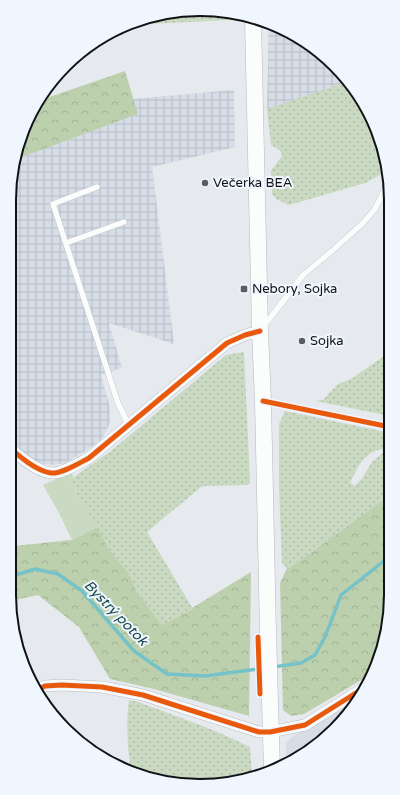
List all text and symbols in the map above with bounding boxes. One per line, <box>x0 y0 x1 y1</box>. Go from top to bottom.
place label: Večerka BEA <box>213 175 293 191</box>
marker: Večerka BEA <box>200 178 210 188</box>
place label: Nebory, Sojka <box>252 281 337 297</box>
marker: Nebory, Sojka <box>239 284 249 294</box>
place label: Sojka <box>310 333 343 349</box>
marker: Sojka <box>297 336 307 346</box>
water label: Bystrý potok <box>81 577 152 650</box>

